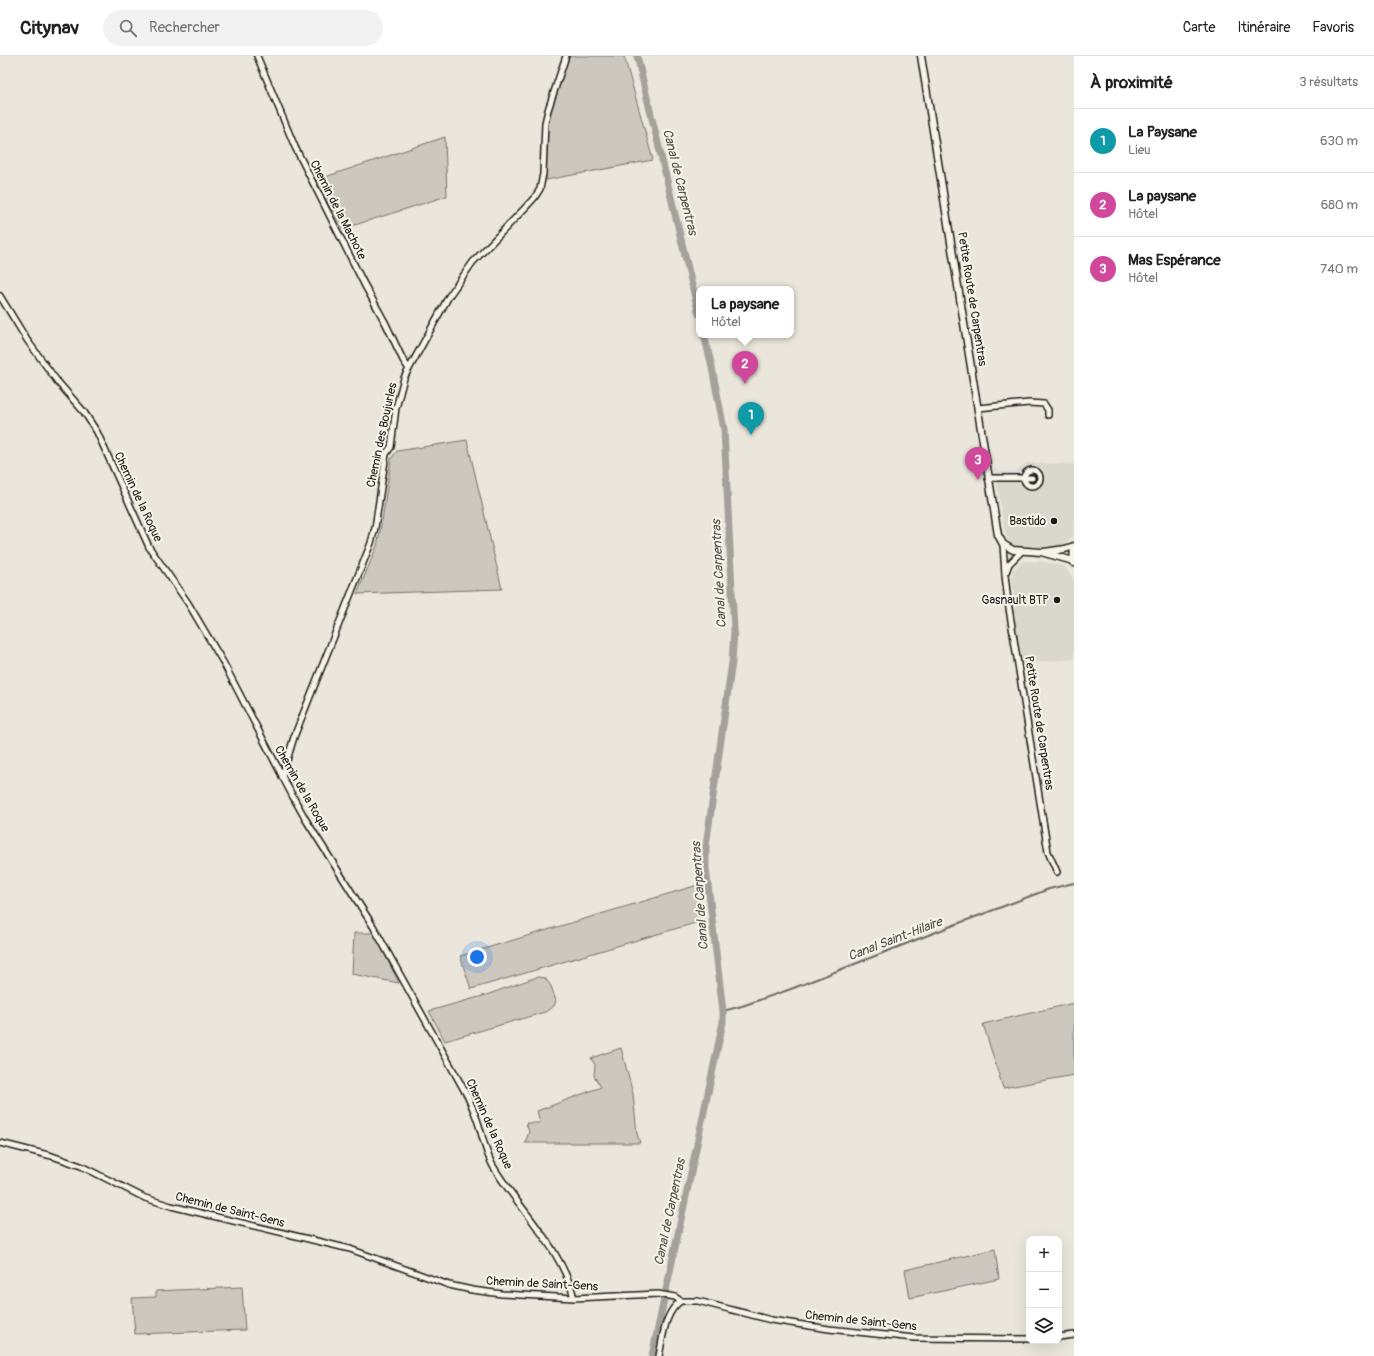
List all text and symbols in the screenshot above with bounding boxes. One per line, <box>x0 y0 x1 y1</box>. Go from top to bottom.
search box <box>103 10 383 46</box>
text: Citynav <box>20 16 79 40</box>
icon: search <box>117 17 139 39</box>
text: Rechercher <box>149 18 220 37</box>
text: Carte <box>1183 19 1215 36</box>
text: Itinéraire <box>1237 19 1290 36</box>
text: Favoris <box>1312 19 1354 36</box>
text: À proximité <box>1090 72 1173 93</box>
text: 3 résultats <box>1299 74 1358 90</box>
text: La Paysane <box>1128 123 1197 142</box>
water label: Canal de Carpentras <box>659 127 701 239</box>
text: 1 <box>1100 133 1106 149</box>
text: 630 m <box>1320 133 1358 149</box>
text: Lieu <box>1128 142 1151 158</box>
street label: Chemin de la Machote <box>306 158 370 262</box>
text: La paysane <box>1128 187 1196 206</box>
text: 2 <box>1099 197 1107 213</box>
text: 680 m <box>1321 197 1358 213</box>
text: Hôtel <box>1128 206 1158 222</box>
street label: Petite Route de Carpentras <box>954 231 990 368</box>
text: Mas Espérance <box>1128 251 1221 270</box>
text: 3 <box>1099 261 1107 277</box>
text: 740 m <box>1320 261 1358 277</box>
text: Hôtel <box>1128 270 1158 286</box>
popup <box>696 286 794 338</box>
text: La paysane <box>711 295 779 314</box>
text: Hôtel <box>711 314 741 330</box>
pin: 2 <box>732 351 758 384</box>
street label: Chemin des Boujurles <box>364 380 401 489</box>
pin: 1 <box>738 402 764 435</box>
pin: 3 <box>965 447 991 480</box>
street label: Chemin de la Roque <box>111 450 165 544</box>
place label: Bastido <box>1009 514 1047 529</box>
marker: Bastido <box>1049 516 1059 526</box>
water label: Canal de Carpentras <box>708 517 730 629</box>
place label: Gasnault BTP <box>982 593 1049 608</box>
marker: Gasnault BTP <box>1052 595 1062 605</box>
street label: Petite Route de Carpentras <box>1021 655 1057 792</box>
street label: Chemin de la Roque <box>271 743 333 835</box>
water label: Canal de Carpentras <box>688 839 712 951</box>
water label: Canal Saint-Hilaire <box>846 913 946 964</box>
your location <box>467 947 487 967</box>
street label: Chemin de la Roque <box>462 1076 516 1172</box>
water label: Canal de Carpentras <box>651 1155 690 1267</box>
street label: Chemin de Saint-Gens <box>174 1189 287 1231</box>
map controls <box>1026 1236 1062 1344</box>
button: + <box>1026 1236 1062 1272</box>
button: − <box>1026 1272 1062 1308</box>
street label: Chemin de Saint-Gens <box>486 1274 599 1294</box>
street label: Chemin de Saint-Gens <box>804 1308 918 1334</box>
button: layers <box>1026 1308 1062 1344</box>

